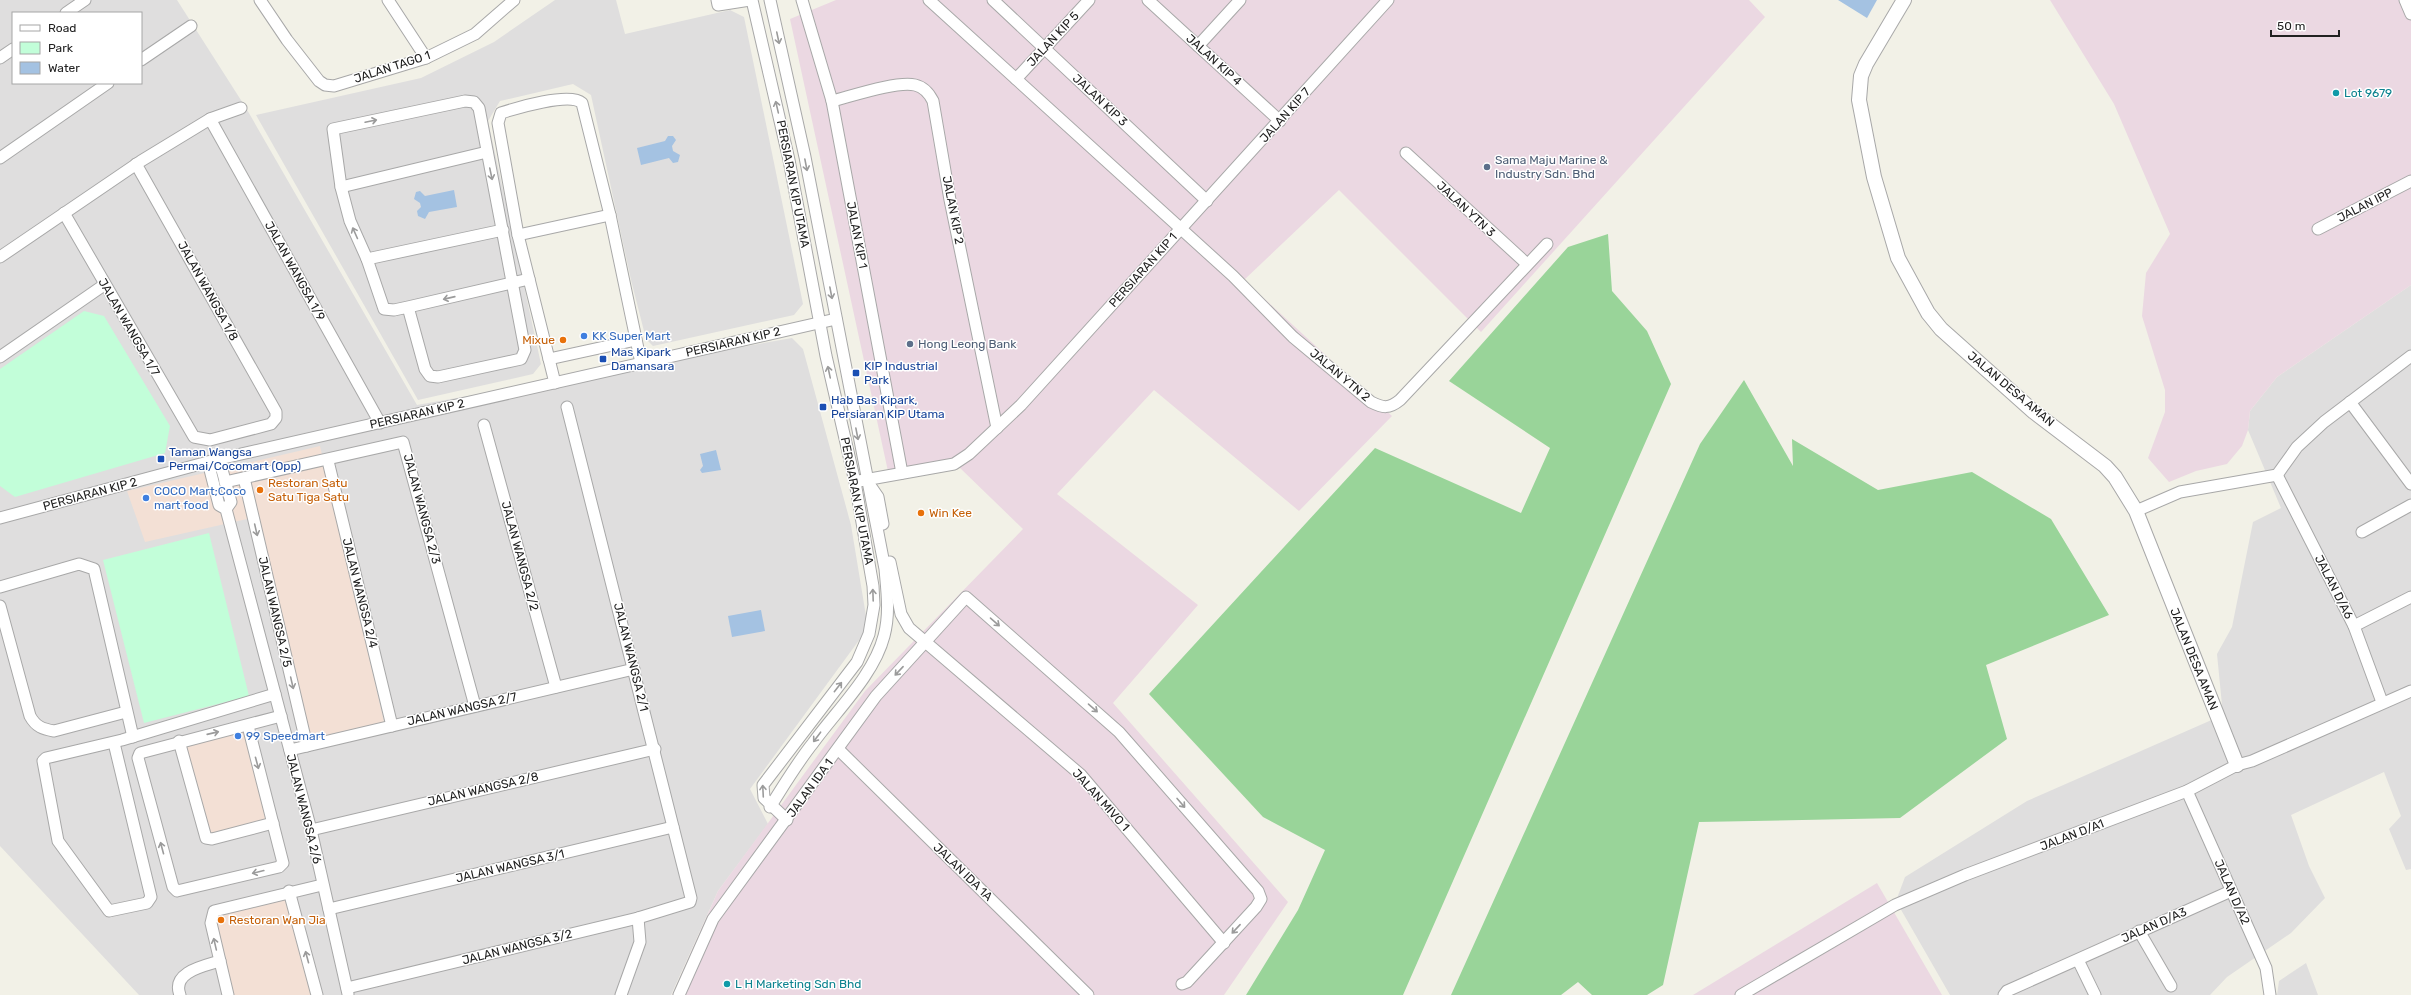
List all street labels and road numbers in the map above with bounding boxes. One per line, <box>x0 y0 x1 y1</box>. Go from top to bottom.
street label: JALAN KIP 5 <box>1024 9 1082 69</box>
street label: JALAN KIP 4 <box>1183 31 1245 89</box>
street label: JALAN TAGO 1 <box>352 48 432 86</box>
street label: JALAN KIP 3 <box>1070 71 1130 129</box>
street label: JALAN KIP 7 <box>1257 85 1313 145</box>
street label: PERSIARAN KIP UTAMA <box>774 119 812 249</box>
street label: JALAN KIP 2 <box>939 175 967 245</box>
street label: JALAN YTN 3 <box>1434 179 1498 239</box>
street label: JALAN IPP <box>2335 185 2395 225</box>
street label: JALAN KIP 1 <box>844 200 870 270</box>
street label: JALAN WANGSA 1/9 <box>262 219 328 323</box>
street label: PERSIARAN KIP 1 <box>1106 230 1180 310</box>
street label: JALAN WANGSA 1/8 <box>175 239 241 343</box>
street label: JALAN WANGSA 1/7 <box>95 276 163 378</box>
street label: PERSIARAN KIP 2 <box>684 324 782 360</box>
street label: JALAN YTN 2 <box>1307 346 1373 404</box>
street label: JALAN DESA AMAN <box>1965 349 2057 429</box>
street label: PERSIARAN KIP 2 <box>368 396 466 432</box>
street label: PERSIARAN KIP UTAMA <box>838 436 876 566</box>
street label: JALAN WANGSA 2/3 <box>401 452 443 566</box>
street label: PERSIARAN KIP 2 <box>41 475 139 513</box>
street label: JALAN WANGSA 2/2 <box>499 500 541 612</box>
street label: JALAN WANGSA 2/4 <box>340 537 381 650</box>
street label: JALAN D/A6 <box>2312 553 2356 621</box>
street label: JALAN WANGSA 2/5 <box>255 555 295 669</box>
street label: JALAN WANGSA 2/1 <box>611 601 651 713</box>
street label: JALAN DESA AMAN <box>2167 606 2221 712</box>
street label: JALAN WANGSA 2/7 <box>406 690 518 728</box>
street label: JALAN WANGSA 2/6 <box>284 753 324 865</box>
street label: JALAN IDA 1 <box>784 756 836 820</box>
street label: JALAN MIVO 1 <box>1070 766 1132 834</box>
street label: JALAN WANGSA 2/8 <box>426 769 540 809</box>
street label: JALAN D/A1 <box>2038 816 2106 854</box>
street label: JALAN IDA 1A <box>931 840 995 904</box>
street label: JALAN WANGSA 3/1 <box>454 847 566 885</box>
street label: JALAN D/A2 <box>2211 857 2253 927</box>
street label: JALAN D/A3 <box>2119 904 2189 946</box>
street label: JALAN WANGSA 3/2 <box>460 927 574 967</box>

